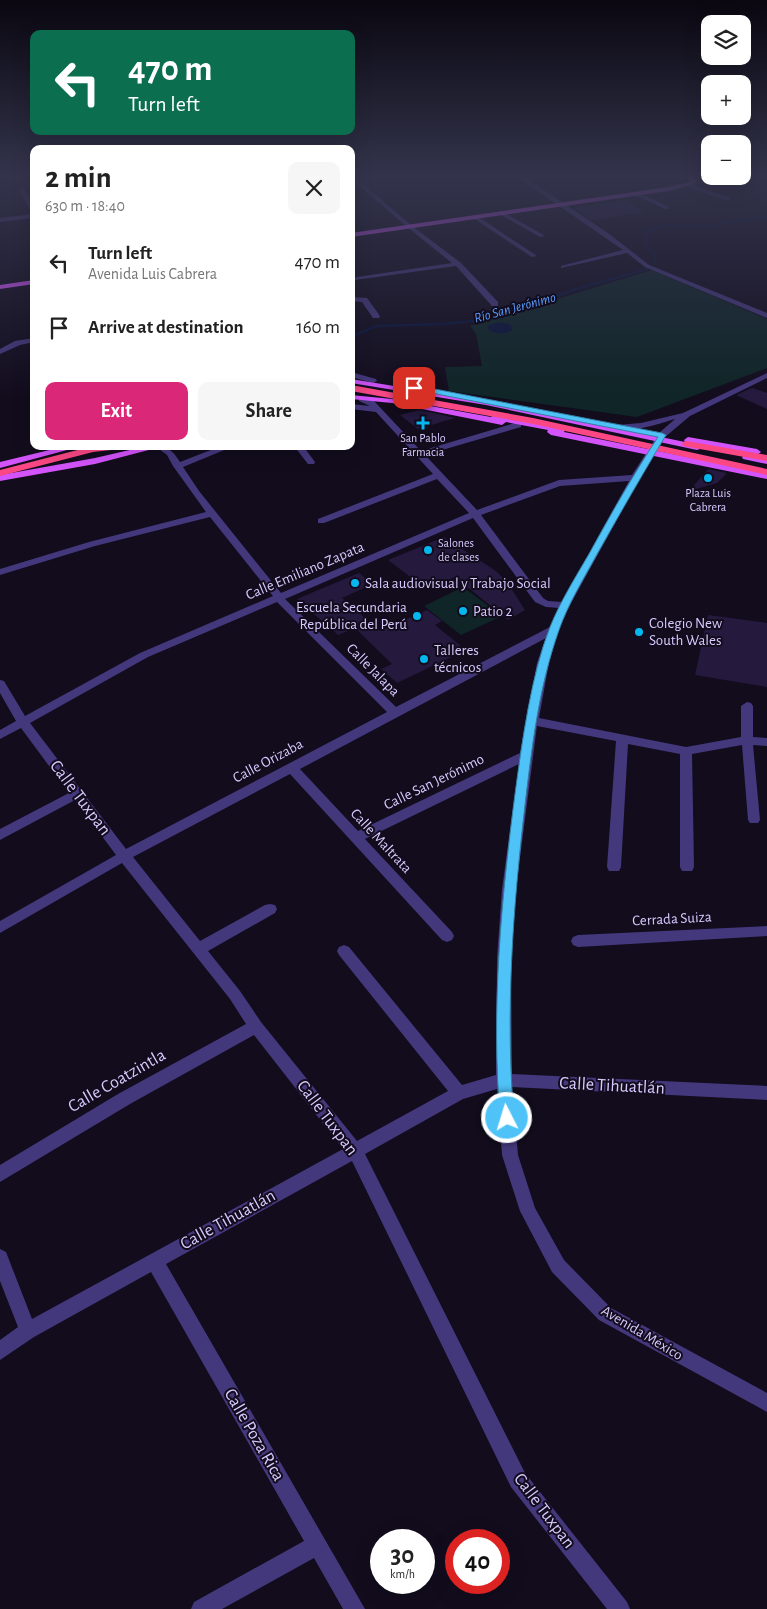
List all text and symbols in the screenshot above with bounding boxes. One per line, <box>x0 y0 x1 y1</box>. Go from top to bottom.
map controls <box>701 15 751 185</box>
button: layers <box>701 15 751 65</box>
icon: left <box>45 50 110 115</box>
text: 470 m <box>128 52 213 87</box>
button: + <box>701 75 751 125</box>
text: Turn left <box>128 93 200 115</box>
button: − <box>701 135 751 185</box>
button: close <box>288 162 340 214</box>
text: 2 min <box>45 163 112 193</box>
text: 630 m · 18:40 <box>45 198 125 214</box>
text: Turn left <box>88 244 152 263</box>
icon: left <box>45 249 73 277</box>
text: 470 m <box>295 253 340 272</box>
text: Avenida Luis Cabrera <box>88 266 217 282</box>
water label: Río San Jerónimo <box>473 290 558 326</box>
icon: arrive <box>45 314 73 342</box>
text: Arrive at destination <box>88 318 244 337</box>
text: 160 m <box>296 318 340 337</box>
pin <box>393 367 435 409</box>
icon: arrive <box>400 374 428 402</box>
button: Exit <box>45 382 188 440</box>
button: Share <box>198 382 340 440</box>
marker: San Pablo Farmacia <box>417 417 429 429</box>
place label: San Pablo Farmacia <box>400 432 446 458</box>
marker: Plaza Luis Cabrera <box>702 472 714 484</box>
place label: Plaza Luis Cabrera <box>685 487 731 513</box>
place label: Salones de clases <box>438 537 479 563</box>
street label: Calle Emiliano Zapata <box>244 539 366 603</box>
marker: Salones de clases <box>422 544 434 556</box>
place label: Sala audiovisual y Trabajo Social <box>365 576 551 591</box>
marker: Sala audiovisual y Trabajo Social <box>349 577 361 589</box>
place label: Escuela Secundaria República del Perú <box>296 600 407 632</box>
place label: Patio 2 <box>473 604 513 619</box>
marker: Patio 2 <box>457 605 469 617</box>
marker: Escuela Secundaria República del Perú <box>411 610 423 622</box>
place label: Colegio New South Wales <box>649 616 722 648</box>
marker: Colegio New South Wales <box>633 626 645 638</box>
street label: Calle Jalapa <box>344 641 402 699</box>
place label: Talleres técnicos <box>434 643 481 675</box>
marker: Talleres técnicos <box>418 653 430 665</box>
street label: Calle Orizaba <box>230 736 306 786</box>
street label: Calle San Jerónimo <box>382 751 486 813</box>
street label: Calle Tuxpan <box>46 757 114 839</box>
street label: Calle Maltrata <box>348 806 414 876</box>
street label: Cerrada Suiza <box>632 909 712 929</box>
street label: Calle Coatzintla <box>65 1046 169 1116</box>
street label: Calle Tihuatlán <box>559 1074 665 1098</box>
street label: Calle Tuxpan <box>293 1077 361 1159</box>
position arrow <box>480 1091 532 1143</box>
street label: Calle Tihuatlán <box>178 1187 278 1253</box>
street label: Avenida México <box>599 1303 685 1363</box>
street label: Calle Poza Rica <box>220 1386 288 1484</box>
street label: Calle Tuxpan <box>510 1470 578 1552</box>
speed limit sign: 40 <box>445 1529 510 1594</box>
text: 30 <box>391 1543 414 1568</box>
text: km/h <box>390 1568 415 1580</box>

